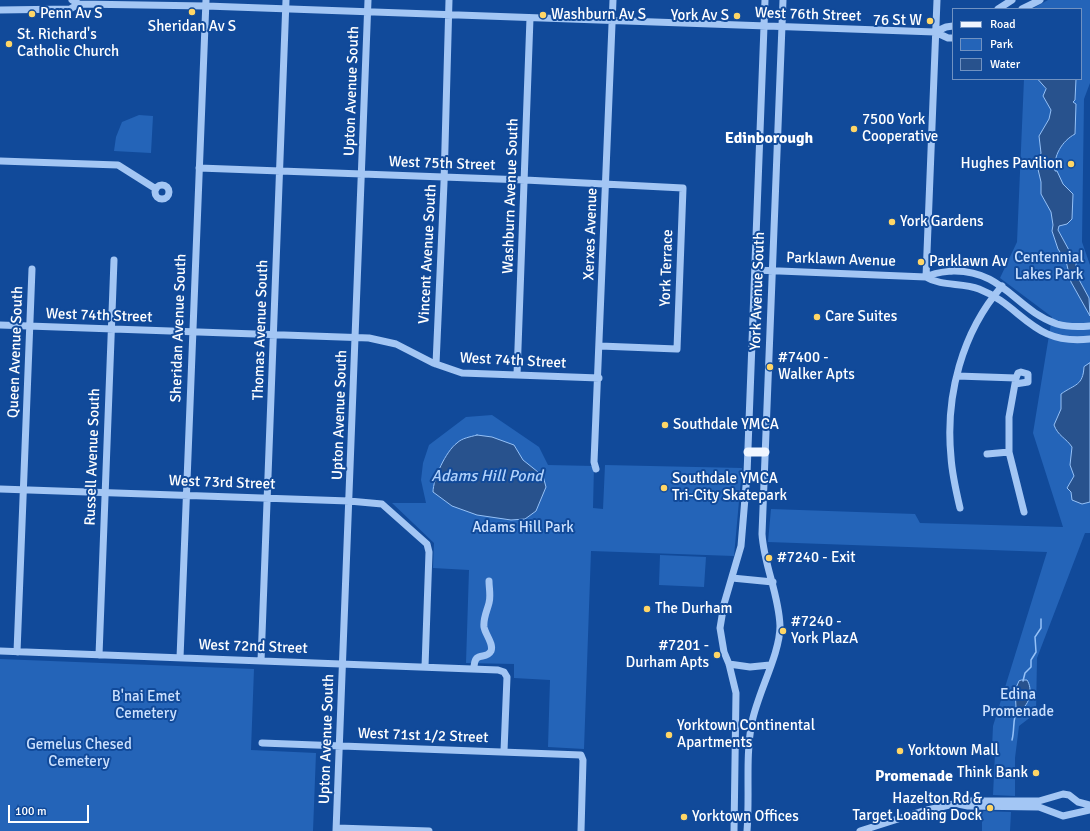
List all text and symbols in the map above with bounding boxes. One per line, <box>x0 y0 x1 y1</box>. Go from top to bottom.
street label: West 76th Street <box>754 4 862 26</box>
place label: Penn Av S <box>40 5 103 23</box>
place label: Washburn Av S <box>551 6 646 24</box>
marker: Sheridan Av S <box>187 7 197 17</box>
place label: York Av S <box>671 7 729 25</box>
legend <box>952 8 1082 80</box>
marker: Penn Av S <box>27 9 37 19</box>
marker: Washburn Av S <box>538 10 548 20</box>
marker: York Av S <box>732 11 742 21</box>
place label: 76 St W <box>873 12 922 30</box>
marker: 76 St W <box>925 16 935 26</box>
text: Road <box>990 17 1016 32</box>
place label: Sheridan Av S <box>148 18 236 36</box>
place label: St. Richard's Catholic Church <box>17 26 119 61</box>
street label: Upton Avenue South <box>341 26 363 156</box>
text: Park <box>990 37 1013 52</box>
marker: St. Richard's Catholic Church <box>4 39 14 49</box>
text: Water <box>990 57 1020 72</box>
place label: 7500 York Cooperative <box>862 111 938 146</box>
street label: Washburn Avenue South <box>499 118 523 274</box>
marker: 7500 York Cooperative <box>849 124 859 134</box>
district label: Edinborough <box>725 129 813 149</box>
street label: West 75th Street <box>388 153 496 175</box>
place label: Hughes Pavilion <box>961 155 1063 173</box>
marker: Hughes Pavilion <box>1066 159 1076 169</box>
street label: Vincent Avenue South <box>415 184 441 324</box>
street label: Xerxes Avenue <box>580 187 602 281</box>
place label: York Gardens <box>900 213 984 231</box>
marker: York Gardens <box>887 217 897 227</box>
street label: York Terrace <box>657 229 677 307</box>
street label: York Avenue South <box>747 231 769 351</box>
street label: Parklawn Avenue <box>786 249 896 271</box>
park label: Centennial Lakes Park <box>1014 249 1084 284</box>
street label: Sheridan Avenue South <box>167 253 191 403</box>
place label: Parklawn Av <box>929 253 1008 271</box>
marker: Parklawn Av <box>916 257 926 267</box>
street label: Thomas Avenue South <box>250 259 272 401</box>
street label: Queen Avenue South <box>5 286 27 418</box>
street label: West 74th Street <box>45 305 153 327</box>
place label: Care Suites <box>825 308 897 326</box>
marker: Care Suites <box>812 312 822 322</box>
street label: West 74th Street <box>459 349 567 373</box>
place label: #7400 - Walker Apts <box>778 349 855 384</box>
street label: Upton Avenue South <box>329 350 351 480</box>
marker: #7400 - Walker Apts <box>765 362 775 372</box>
street label: Russell Avenue South <box>82 388 104 526</box>
place label: Southdale YMCA <box>673 416 779 434</box>
marker: Southdale YMCA <box>660 420 670 430</box>
water label: Adams Hill Pond <box>431 467 543 487</box>
place label: Southdale YMCA Tri-City Skatepark <box>672 470 787 505</box>
street label: West 73rd Street <box>168 472 276 494</box>
marker: Southdale YMCA Tri-City Skatepark <box>659 483 669 493</box>
park label: Adams Hill Park <box>472 519 574 537</box>
place label: #7240 - Exit <box>777 549 856 567</box>
marker: #7240 - Exit <box>764 553 774 563</box>
place label: The Durham <box>655 600 733 618</box>
marker: The Durham <box>642 604 652 614</box>
place label: #7240 - York PlazA <box>791 613 858 648</box>
marker: #7240 - York PlazA <box>778 626 788 636</box>
street label: West 72nd Street <box>198 636 308 658</box>
place label: #7201 - Durham Apts <box>626 637 709 672</box>
marker: #7201 - Durham Apts <box>712 650 722 660</box>
street label: Upton Avenue South <box>316 674 338 804</box>
park label: Edina Promenade <box>982 686 1054 721</box>
park label: B'nai Emet Cemetery <box>112 688 180 723</box>
place label: Yorktown Continental Apartments <box>677 717 815 752</box>
street label: West 71st 1/2 Street <box>357 725 489 747</box>
marker: Yorktown Continental Apartments <box>664 730 674 740</box>
park label: Gemelus Chesed Cemetery <box>26 736 132 771</box>
place label: Yorktown Mall <box>908 742 999 760</box>
marker: Yorktown Mall <box>895 746 905 756</box>
place label: Think Bank <box>957 764 1028 782</box>
district label: Promenade <box>875 767 953 787</box>
marker: Think Bank <box>1031 768 1041 778</box>
place label: Hazelton Rd & Target Loading Dock <box>852 790 982 825</box>
scale bar <box>10 797 91 823</box>
marker: Hazelton Rd & Target Loading Dock <box>985 803 995 813</box>
text: 100 m <box>15 804 47 819</box>
place label: Yorktown Offices <box>692 808 799 826</box>
marker: Yorktown Offices <box>679 812 689 822</box>

